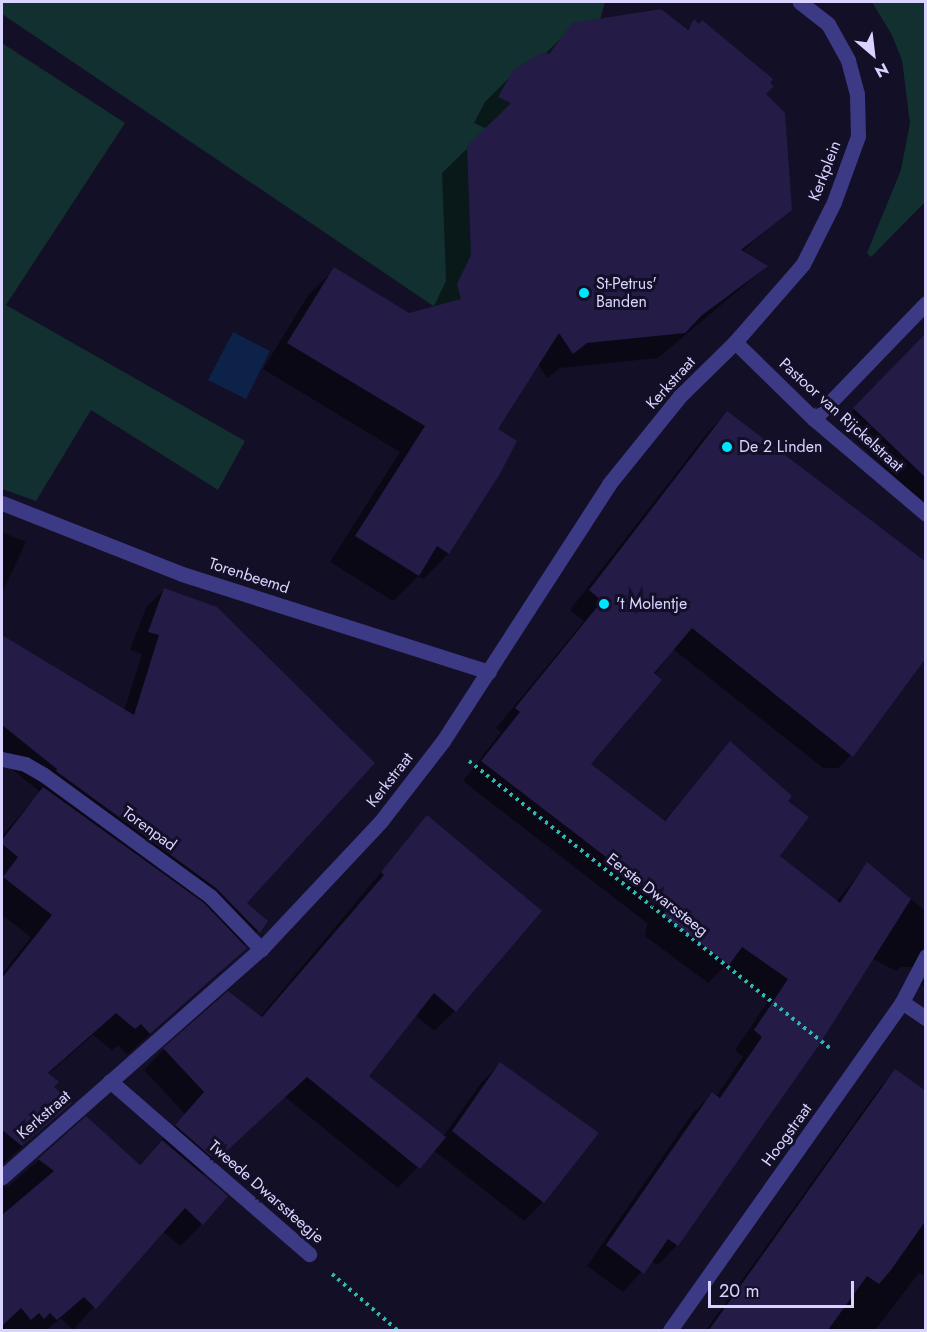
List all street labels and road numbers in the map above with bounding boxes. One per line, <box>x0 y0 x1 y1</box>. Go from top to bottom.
street label: Kerkplein <box>805 138 845 204</box>
street label: Kerkstraat <box>642 353 700 413</box>
street label: Pastoor van Rijckelstraat <box>775 354 907 476</box>
street label: Torenbeemd <box>206 554 292 598</box>
street label: Kerkstraat <box>363 749 417 811</box>
street label: Torenpad <box>118 803 180 855</box>
street label: Eerste Dwarssteeg <box>602 849 712 941</box>
street label: Kerkstraat <box>13 1087 75 1143</box>
street label: Hoogstraat <box>758 1100 816 1170</box>
street label: Tweede Dwarssteegje <box>204 1137 328 1247</box>

